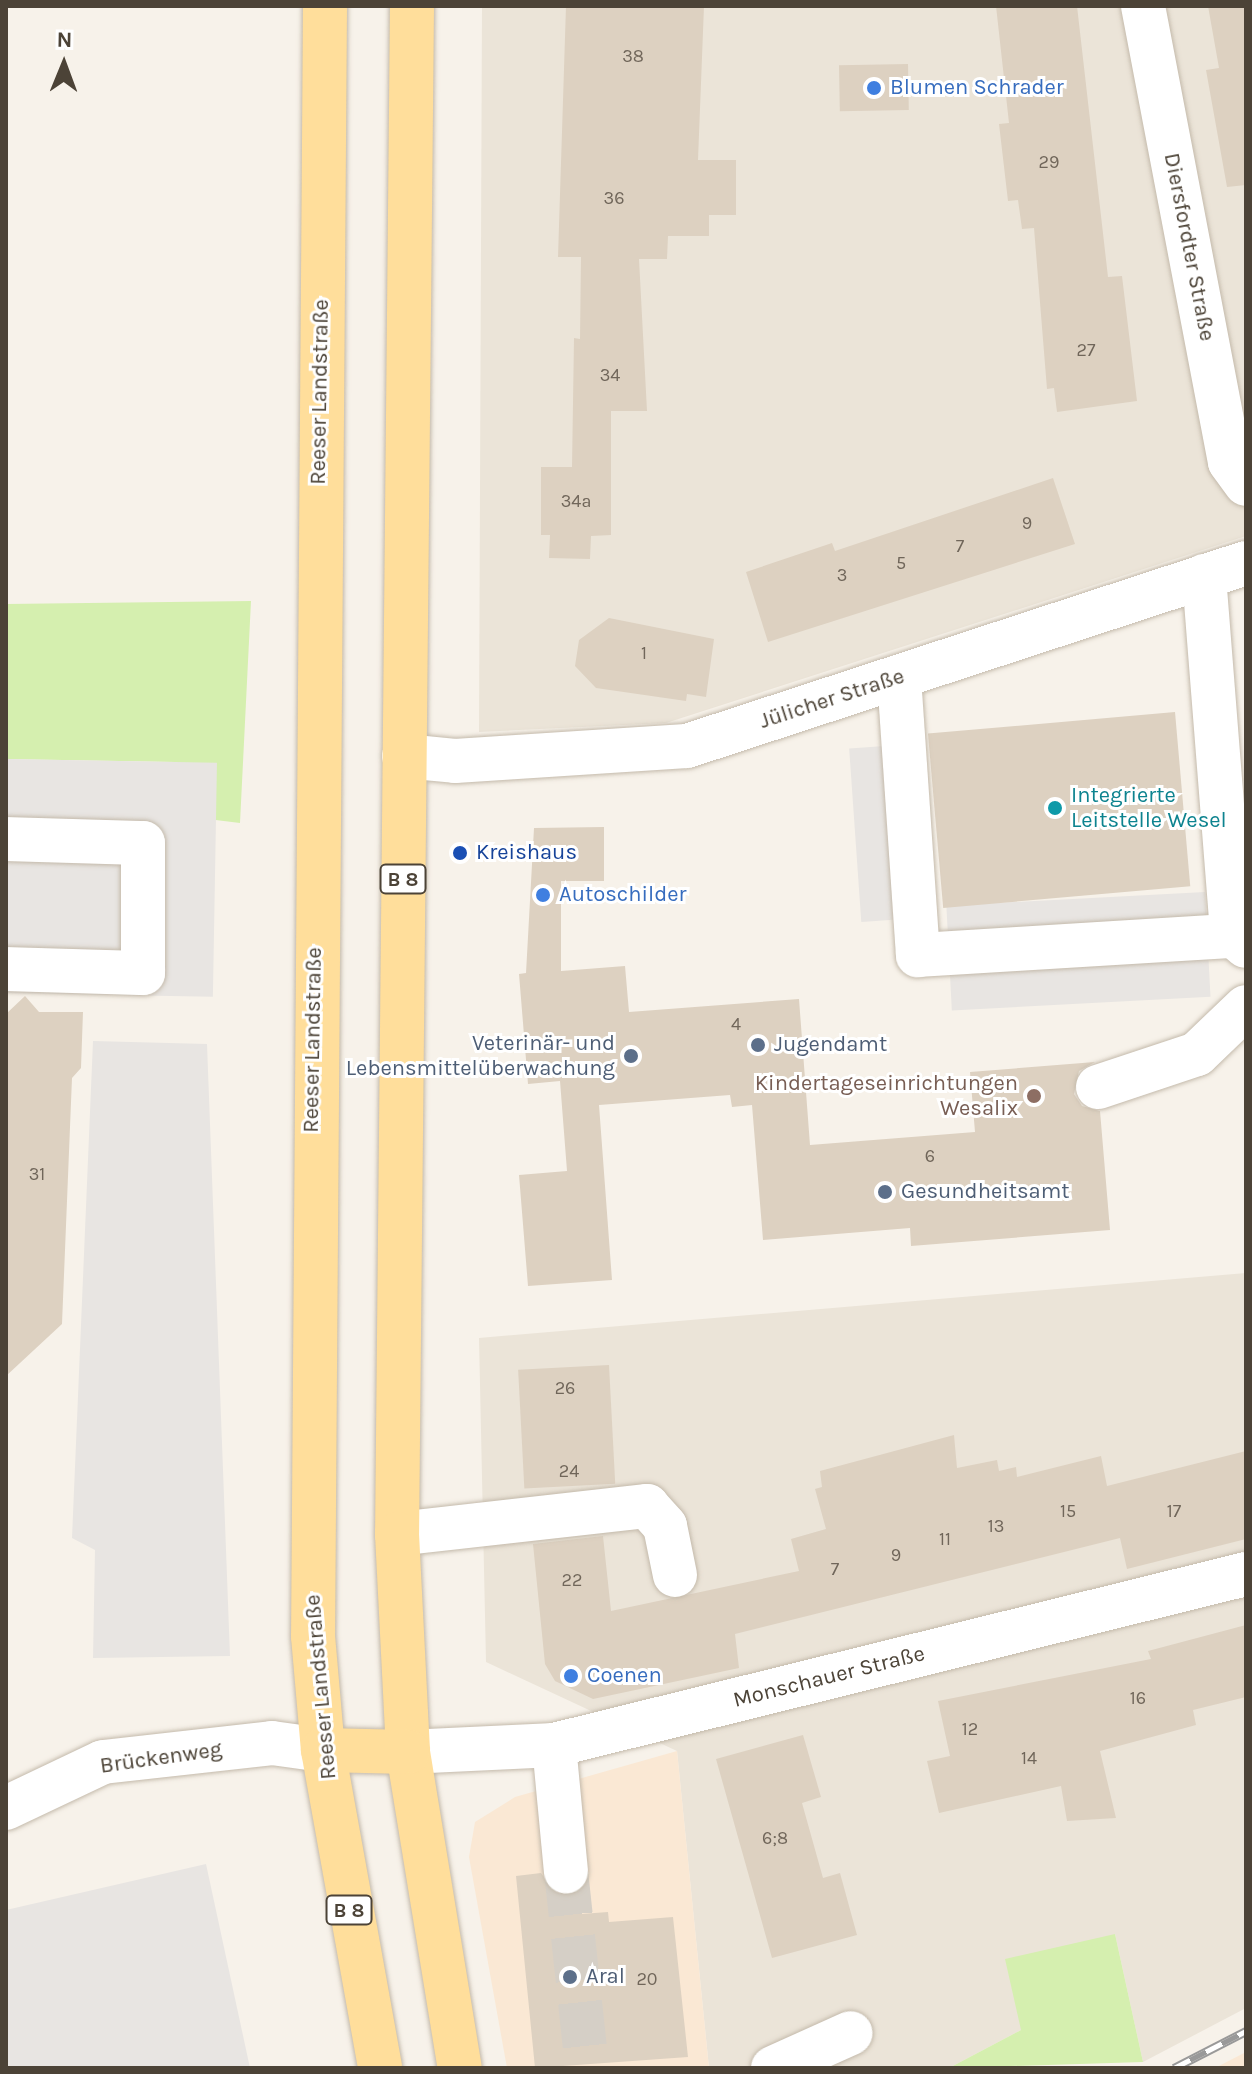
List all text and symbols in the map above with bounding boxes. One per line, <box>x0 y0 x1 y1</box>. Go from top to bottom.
north arrow <box>24 24 104 104</box>
text: N <box>56 27 73 53</box>
house number: 38 <box>622 45 644 67</box>
place label: Blumen Schrader <box>890 75 1064 101</box>
marker: Blumen Schrader <box>865 79 883 97</box>
house number: 29 <box>1039 151 1059 173</box>
street label: Diersfordter Straße <box>1158 151 1220 343</box>
house number: 36 <box>604 187 624 209</box>
street label: Reeser Landstraße <box>305 299 335 485</box>
house number: 27 <box>1077 339 1095 361</box>
house number: 34 <box>600 364 620 386</box>
house number: 34a <box>561 490 591 512</box>
house number: 9 <box>1022 512 1032 534</box>
house number: 7 <box>956 535 964 557</box>
house number: 5 <box>896 552 906 574</box>
house number: 3 <box>837 564 847 586</box>
house number: 1 <box>641 642 647 664</box>
street label: Jülicher Straße <box>756 663 908 735</box>
place label: Integrierte Leitstelle Wesel <box>1071 782 1227 834</box>
marker: Integrierte Leitstelle Wesel <box>1046 799 1064 817</box>
place label: Kreishaus <box>476 840 577 866</box>
marker: Kreishaus <box>451 844 469 862</box>
road number: B 8 <box>379 863 427 895</box>
place label: Autoschilder <box>559 882 686 908</box>
marker: Autoschilder <box>534 886 552 904</box>
street label: Reeser Landstraße <box>298 947 328 1133</box>
house number: 4 <box>731 1013 741 1035</box>
place label: Veterinär- und Lebensmittelüberwachung <box>346 1030 615 1082</box>
place label: Jugendamt <box>774 1032 887 1058</box>
marker: Jugendamt <box>749 1036 767 1054</box>
marker: Veterinär- und Lebensmittelüberwachung <box>622 1047 640 1065</box>
place label: Kindertageseinrichtungen Wesalix <box>755 1070 1018 1122</box>
marker: Kindertageseinrichtungen Wesalix <box>1025 1087 1043 1105</box>
house number: 6 <box>925 1145 935 1167</box>
house number: 31 <box>29 1163 45 1185</box>
place label: Gesundheitsamt <box>901 1179 1070 1205</box>
marker: Gesundheitsamt <box>876 1183 894 1201</box>
house number: 26 <box>555 1377 575 1399</box>
house number: 24 <box>559 1460 579 1482</box>
house number: 15 <box>1060 1500 1076 1522</box>
house number: 17 <box>1167 1500 1181 1522</box>
house number: 13 <box>988 1515 1004 1537</box>
house number: 11 <box>939 1528 951 1550</box>
house number: 9 <box>891 1544 901 1566</box>
house number: 7 <box>831 1558 839 1580</box>
house number: 22 <box>562 1569 582 1591</box>
street label: Reeser Landstraße <box>300 1593 342 1781</box>
street label: Monschauer Straße <box>730 1640 928 1714</box>
place label: Coenen <box>587 1663 662 1689</box>
marker: Coenen <box>562 1667 580 1685</box>
house number: 16 <box>1130 1687 1146 1709</box>
house number: 12 <box>962 1718 978 1740</box>
street label: Brückenweg <box>98 1736 224 1780</box>
house number: 14 <box>1021 1747 1037 1769</box>
house number: 6;8 <box>762 1827 788 1849</box>
road number: B 8 <box>325 1894 373 1926</box>
place label: Aral <box>586 1964 625 1990</box>
marker: Aral <box>561 1968 579 1986</box>
house number: 20 <box>636 1968 658 1990</box>

